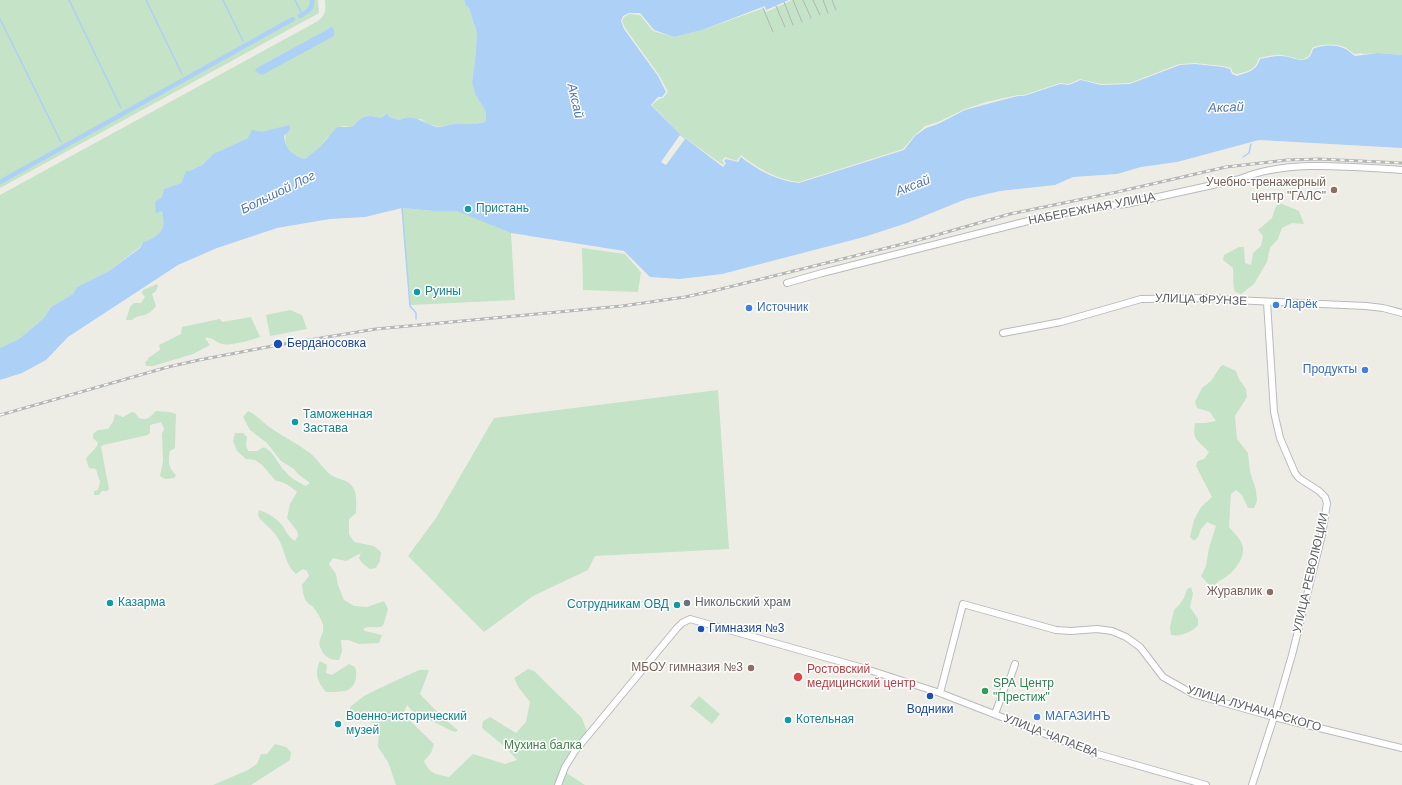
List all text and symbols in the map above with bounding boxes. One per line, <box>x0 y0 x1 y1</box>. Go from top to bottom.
water label: Аксай <box>563 82 587 120</box>
water label: Аксай <box>1208 100 1244 116</box>
water label: Большой Лог <box>238 168 318 218</box>
water label: Аксай <box>894 172 932 200</box>
place label: Учебно-тренажерный центр "ГАЛС" <box>1206 176 1326 204</box>
marker: Учебно-тренажерный центр "ГАЛС" <box>1329 185 1339 195</box>
street label: НАБЕРЕЖНАЯ УЛИЦА <box>1027 190 1157 228</box>
place label: Пристань <box>476 202 529 216</box>
marker: Пристань <box>463 204 473 214</box>
place label: Руины <box>425 285 461 299</box>
marker: Руины <box>412 287 422 297</box>
street label: УЛИЦА ФРУНЗЕ <box>1155 291 1247 309</box>
place label: Ларёк <box>1284 298 1317 312</box>
marker: Ларёк <box>1271 300 1281 310</box>
place label: Источник <box>757 301 808 315</box>
marker: Источник <box>744 303 754 313</box>
place label: Берданосовка <box>287 337 366 351</box>
marker: Берданосовка <box>272 338 284 350</box>
place label: Продукты <box>1303 363 1357 377</box>
marker: Продукты <box>1360 365 1370 375</box>
place label: Таможенная Застава <box>303 408 372 436</box>
marker: Таможенная Застава <box>290 417 300 427</box>
street label: УЛИЦА РЕВОЛЮЦИИ <box>1290 512 1332 634</box>
place label: Журавлик <box>1207 585 1262 599</box>
marker: Журавлик <box>1265 587 1275 597</box>
place label: Казарма <box>118 596 165 610</box>
place label: Никольский храм <box>695 596 791 610</box>
marker: Казарма <box>105 598 115 608</box>
place label: Сотрудникам ОВД <box>567 598 669 612</box>
marker: Никольский храм <box>682 598 692 608</box>
marker: Сотрудникам ОВД <box>672 600 682 610</box>
place label: Гимназия №3 <box>709 622 785 636</box>
marker: Гимназия №3 <box>696 624 706 634</box>
place label: МБОУ гимназия №3 <box>631 661 743 675</box>
marker: МБОУ гимназия №3 <box>746 663 756 673</box>
place label: Ростовский медицинский центр <box>807 663 916 691</box>
marker: Ростовский медицинский центр <box>792 671 804 683</box>
place label: SPA Центр "Престиж" <box>993 677 1054 705</box>
street label: УЛИЦА ЛУНАЧАРСКОГО <box>1185 683 1323 735</box>
marker: SPA Центр "Престиж" <box>980 686 990 696</box>
marker: Водники <box>925 691 935 701</box>
place label: Водники <box>907 703 953 717</box>
place label: Военно-исторический музей <box>346 710 467 738</box>
place label: МАГАЗИНЪ <box>1045 710 1111 724</box>
street label: УЛИЦА ЧАПАЕВА <box>1002 711 1100 761</box>
marker: МАГАЗИНЪ <box>1032 712 1042 722</box>
place label: Котельная <box>796 713 854 727</box>
marker: Котельная <box>783 715 793 725</box>
marker: Военно-исторический музей <box>333 719 343 729</box>
park label: Мухина балка <box>504 739 582 753</box>

